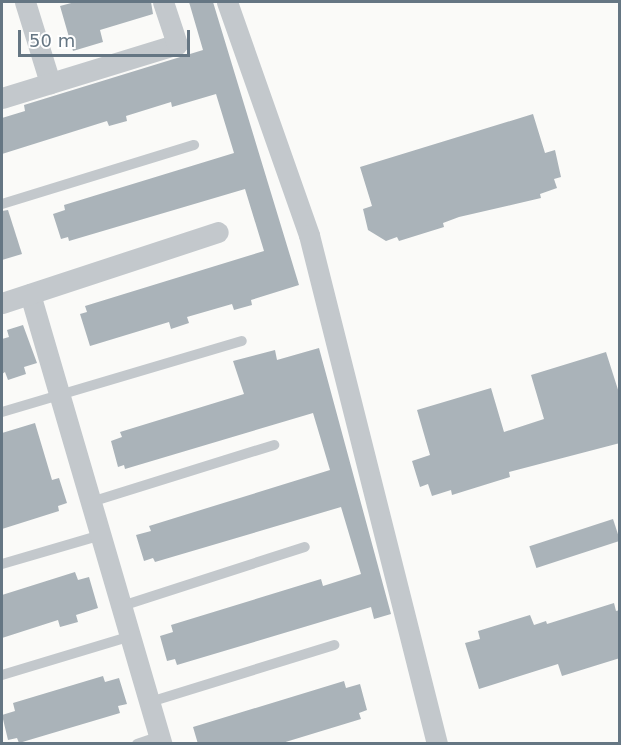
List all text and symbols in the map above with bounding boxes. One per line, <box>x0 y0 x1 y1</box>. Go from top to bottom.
scale bar <box>21 18 194 56</box>
text: 50 m <box>29 30 75 51</box>

